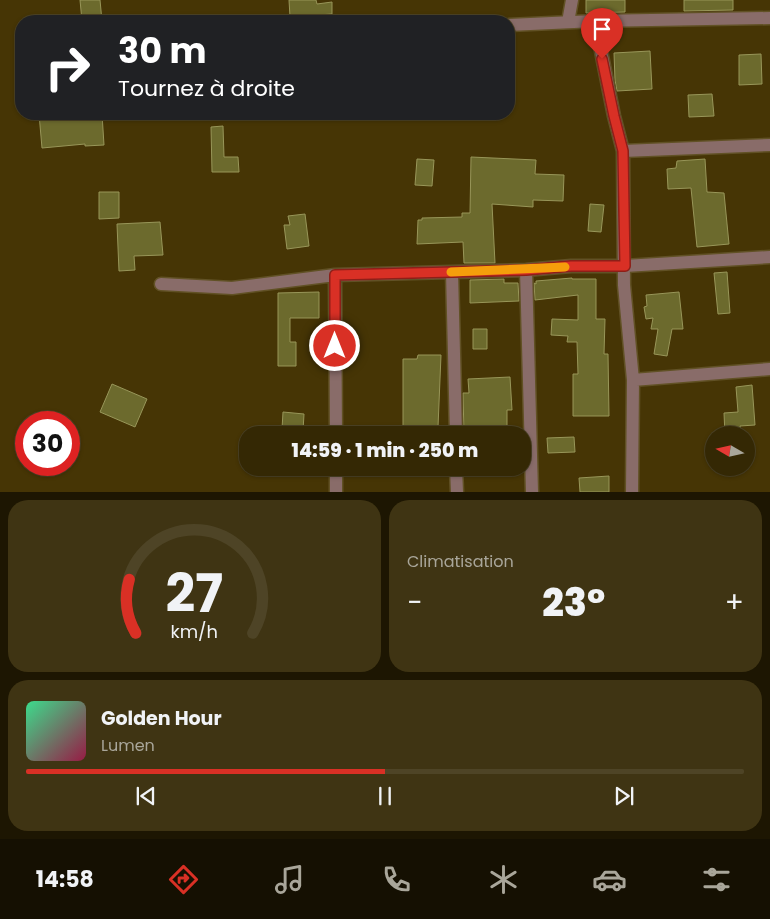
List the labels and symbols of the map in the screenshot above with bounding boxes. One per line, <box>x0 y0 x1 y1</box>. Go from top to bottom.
pin <box>581 8 623 59</box>
position arrow <box>308 319 360 371</box>
speed limit sign: 30 <box>15 411 80 476</box>
north arrow <box>705 426 755 476</box>

